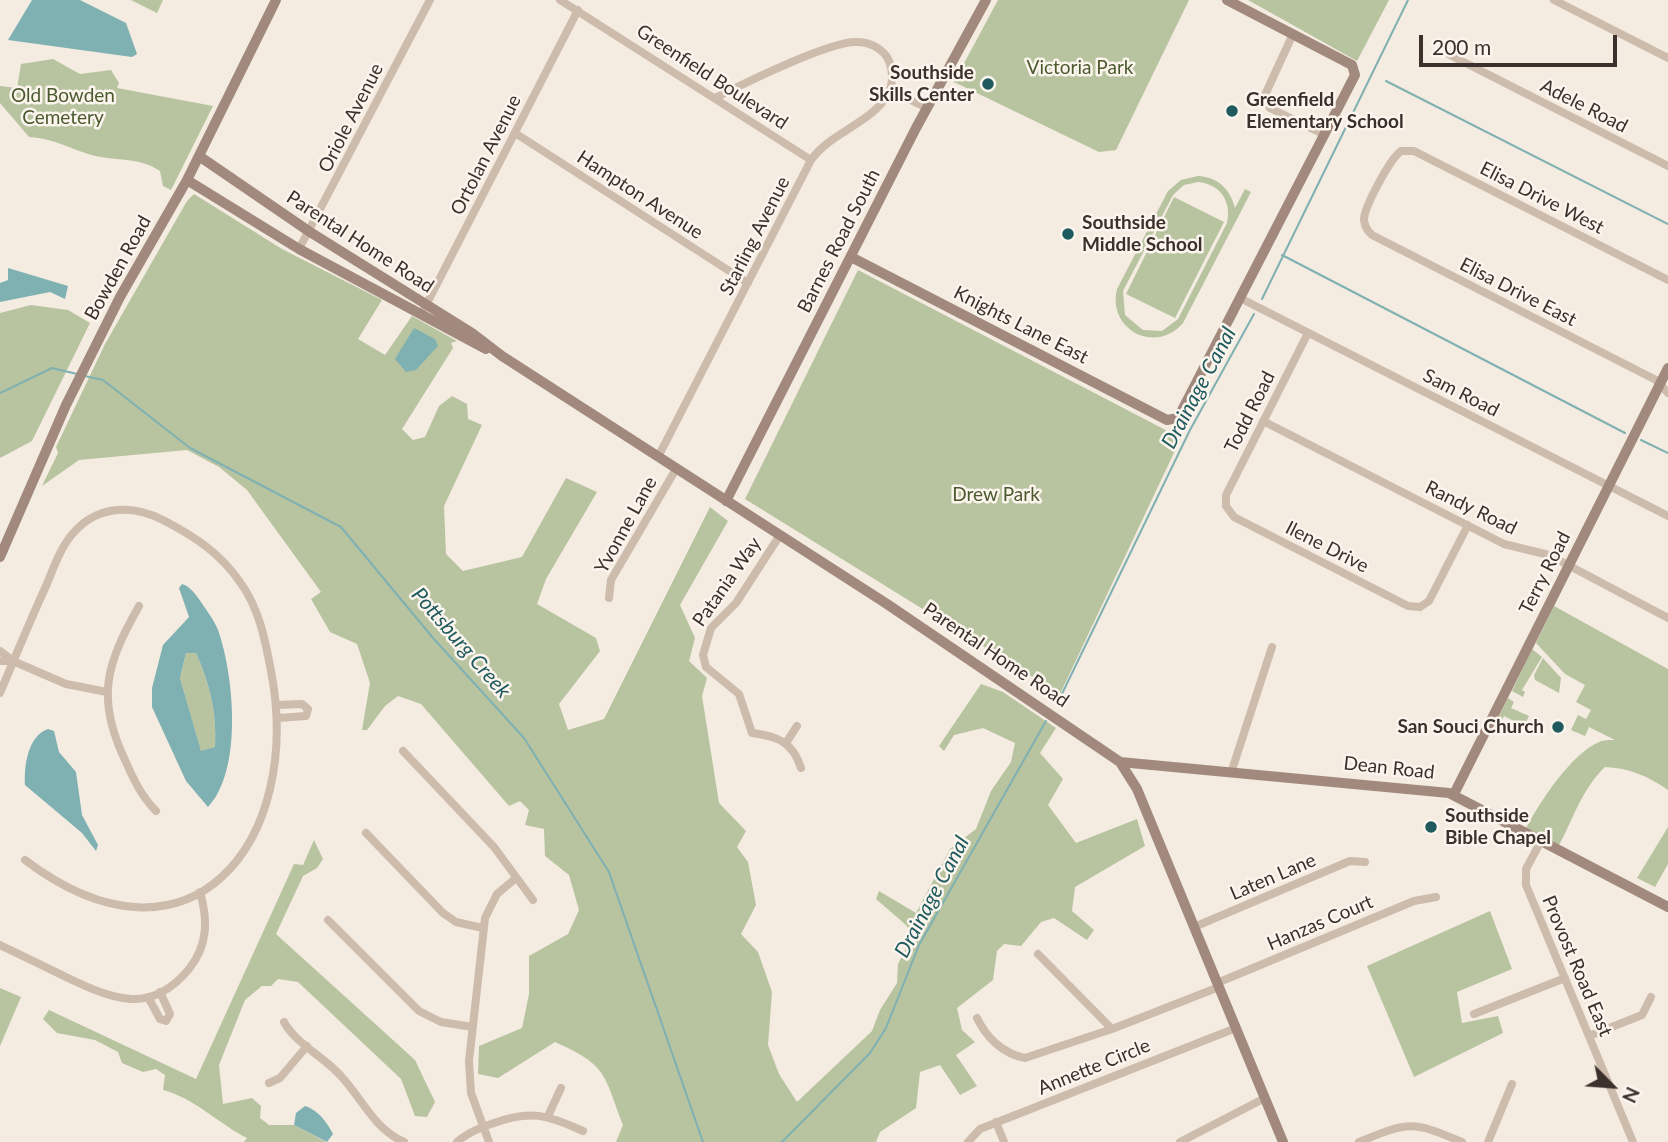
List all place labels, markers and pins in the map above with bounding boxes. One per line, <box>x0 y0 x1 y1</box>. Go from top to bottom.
place label: Southside Skills Center <box>869 62 974 106</box>
marker: Southside Skills Center <box>980 76 996 92</box>
place label: Greenfield Elementary School <box>1246 89 1404 133</box>
marker: Greenfield Elementary School <box>1224 103 1240 119</box>
place label: Southside Middle School <box>1082 212 1203 256</box>
marker: Southside Middle School <box>1060 226 1076 242</box>
place label: San Souci Church <box>1397 716 1544 738</box>
marker: San Souci Church <box>1550 719 1566 735</box>
place label: Southside Bible Chapel <box>1445 805 1551 849</box>
marker: Southside Bible Chapel <box>1423 819 1439 835</box>

